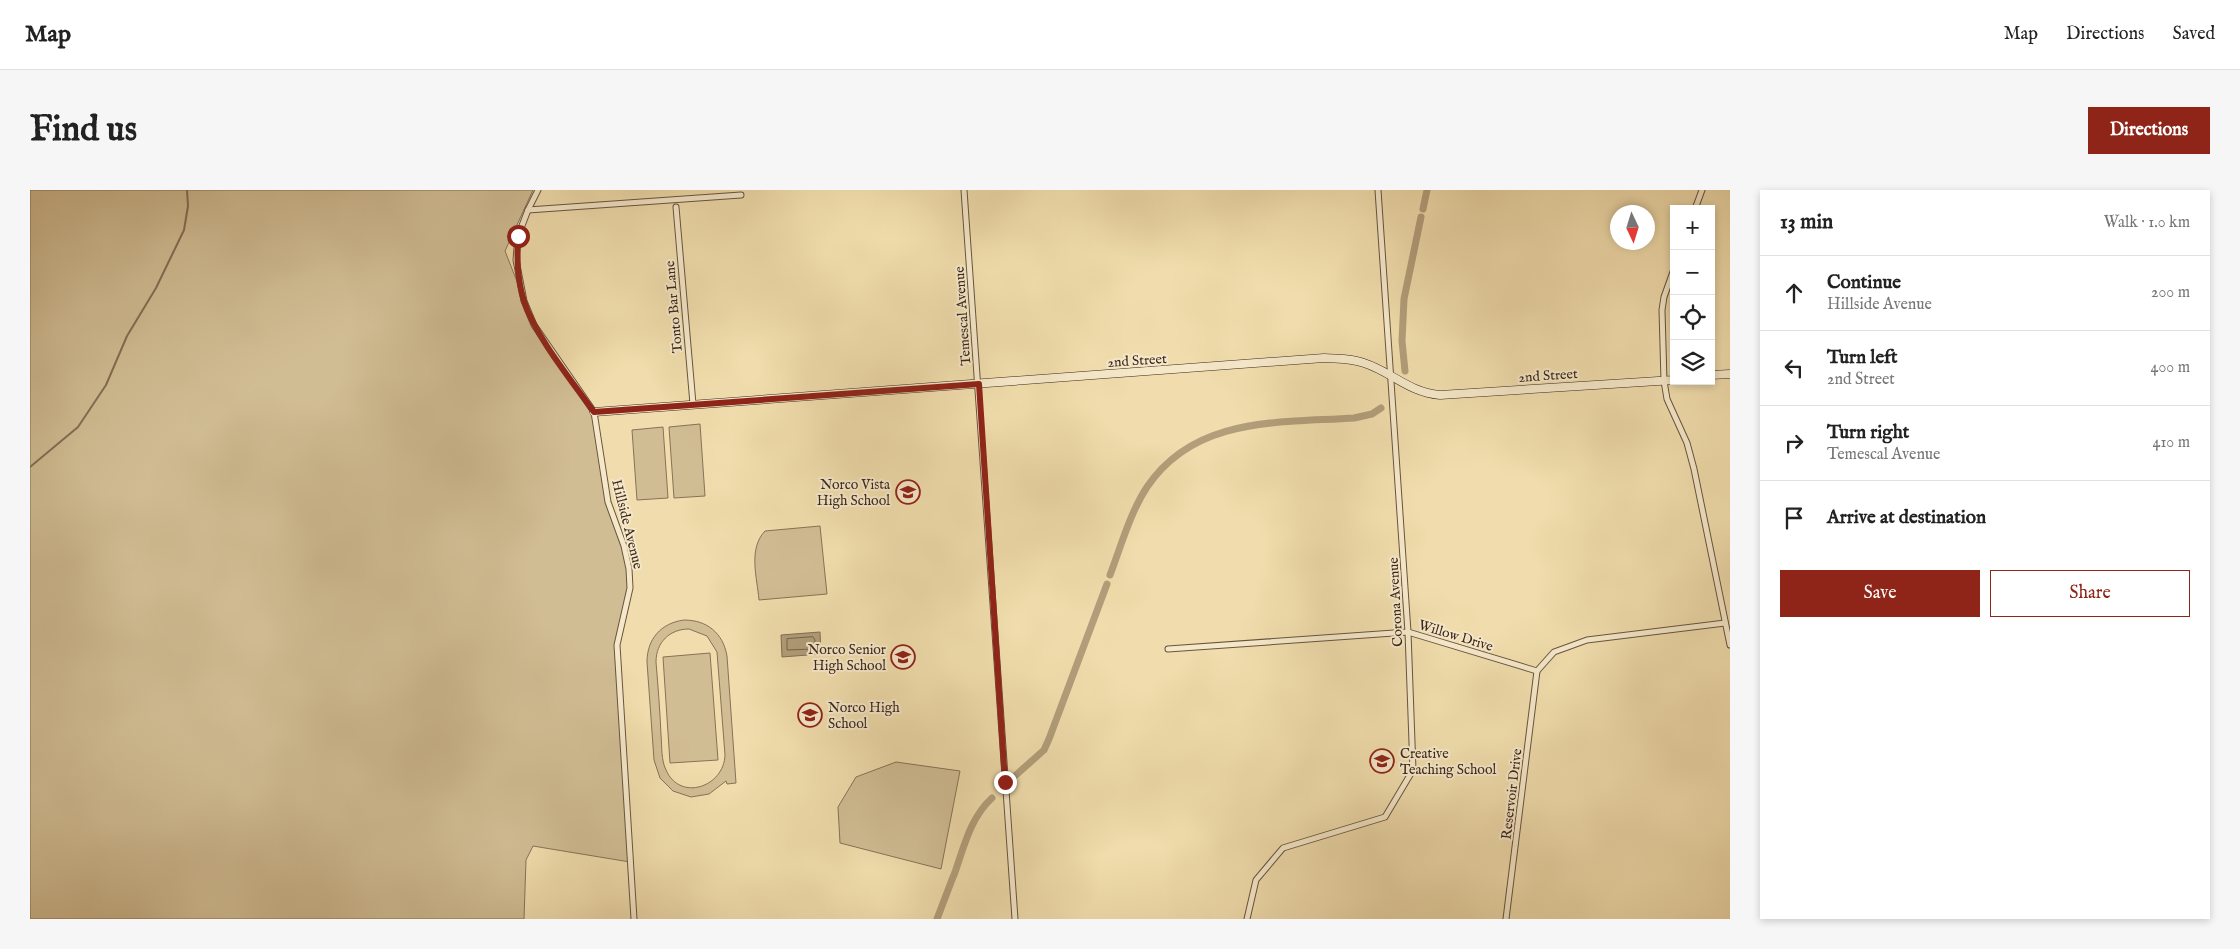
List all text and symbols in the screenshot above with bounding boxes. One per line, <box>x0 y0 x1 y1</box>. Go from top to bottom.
text: Map <box>25 19 71 50</box>
text: Map <box>2004 23 2038 46</box>
text: Directions <box>2066 23 2144 46</box>
text: Saved <box>2172 23 2215 46</box>
button: Directions <box>2088 107 2210 154</box>
text: Find us <box>30 108 137 153</box>
north arrow <box>1610 205 1655 250</box>
map controls <box>1670 205 1715 385</box>
button: + <box>1670 205 1715 250</box>
text: 13 min <box>1780 209 1833 236</box>
text: Walk · 1.0 km <box>2104 213 2190 233</box>
route start <box>507 225 530 248</box>
button: − <box>1670 250 1715 295</box>
street label: Tonto Bar Lane <box>661 259 687 354</box>
street label: Temescal Avenue <box>951 265 975 366</box>
text: Continue <box>1827 271 1901 295</box>
icon: ahead <box>1780 279 1808 307</box>
text: 200 m <box>2151 283 2190 303</box>
button: locate <box>1670 295 1715 340</box>
text: Hillside Avenue <box>1827 295 1932 315</box>
button: layers <box>1670 340 1715 385</box>
text: Turn left <box>1827 346 1898 370</box>
street label: 2nd Street <box>1107 350 1167 372</box>
icon: left <box>1780 354 1808 382</box>
text: 400 m <box>2151 358 2190 378</box>
street label: 2nd Street <box>1518 365 1578 387</box>
text: 2nd Street <box>1827 370 1895 390</box>
text: Turn right <box>1827 421 1909 445</box>
icon: right <box>1780 429 1808 457</box>
text: 410 m <box>2153 433 2190 453</box>
text: Temescal Avenue <box>1827 445 1940 465</box>
place label: Norco Vista High School <box>817 476 891 510</box>
street label: Hillside Avenue <box>607 478 647 571</box>
school or university icon: Norco Vista High School <box>895 479 921 505</box>
icon: arrive <box>1780 504 1808 532</box>
text: Arrive at destination <box>1827 506 1986 530</box>
street label: Corona Avenue <box>1385 556 1407 647</box>
button: Save <box>1780 570 1980 617</box>
button: Share <box>1990 570 2190 617</box>
street label: Willow Drive <box>1416 616 1496 656</box>
place label: Norco Senior High School <box>808 641 886 675</box>
school or university icon: Norco Senior High School <box>890 644 916 670</box>
place label: Norco High School <box>828 699 900 733</box>
school or university icon: Norco High School <box>797 702 823 728</box>
place label: Creative Teaching School <box>1400 745 1496 779</box>
street label: Reservoir Drive <box>1497 747 1527 841</box>
school or university icon: Creative Teaching School <box>1369 748 1395 774</box>
route end <box>994 771 1017 794</box>

